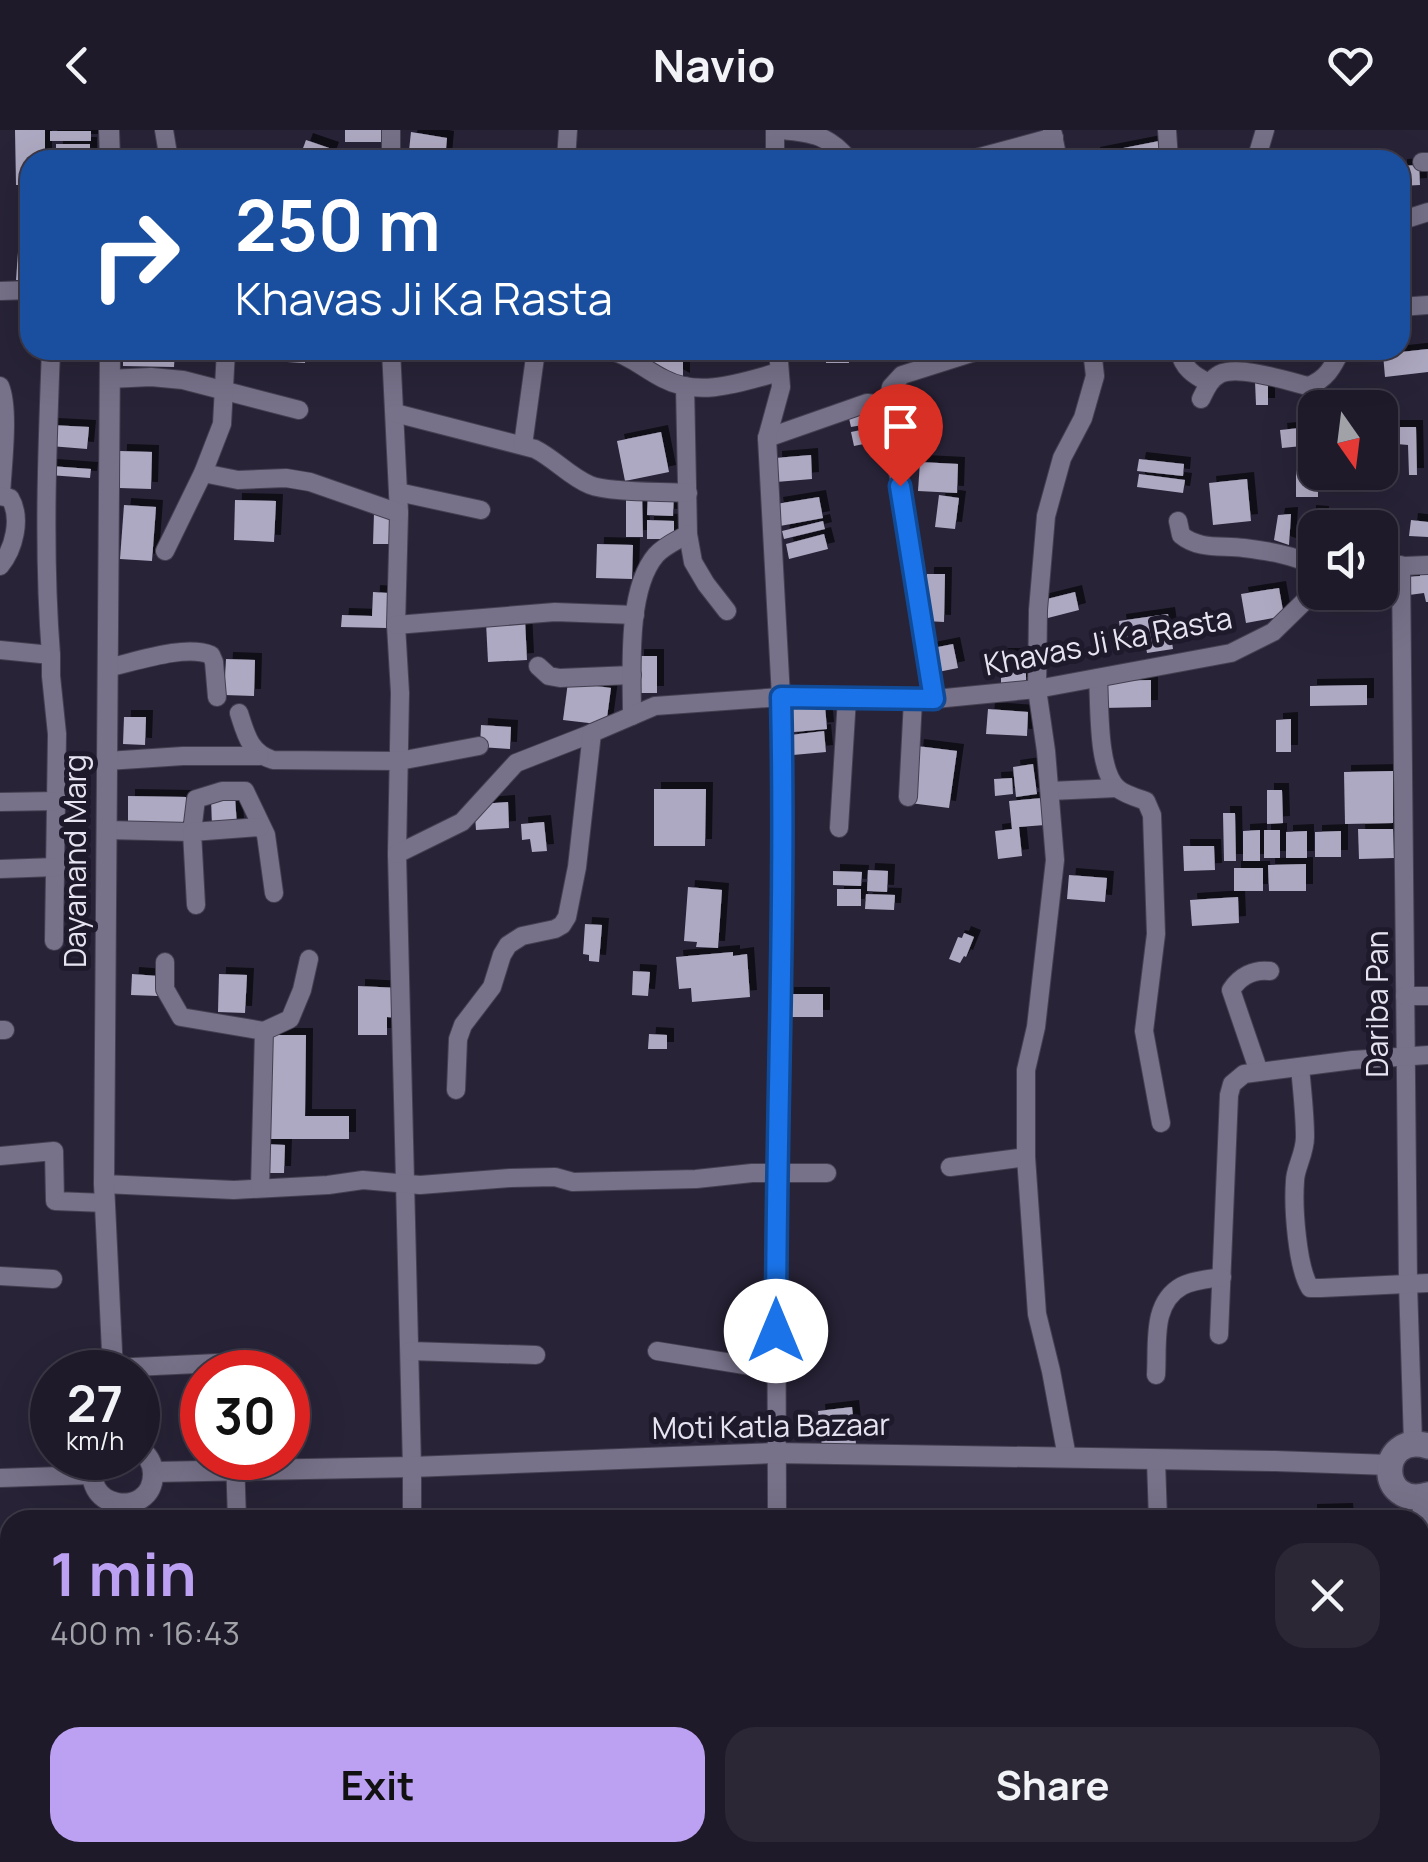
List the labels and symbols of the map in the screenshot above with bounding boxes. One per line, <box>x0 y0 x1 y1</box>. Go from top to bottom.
pin <box>858 384 943 487</box>
north arrow <box>1298 390 1398 490</box>
street label: Khavas Ji Ka Rasta <box>980 596 1235 685</box>
street label: Dayanand Marg <box>54 754 95 968</box>
street label: Dariba Pan <box>1356 931 1397 1077</box>
position arrow <box>724 1279 828 1383</box>
speed limit sign: 30 <box>180 1350 310 1480</box>
street label: Moti Katla Bazaar <box>651 1403 891 1448</box>

